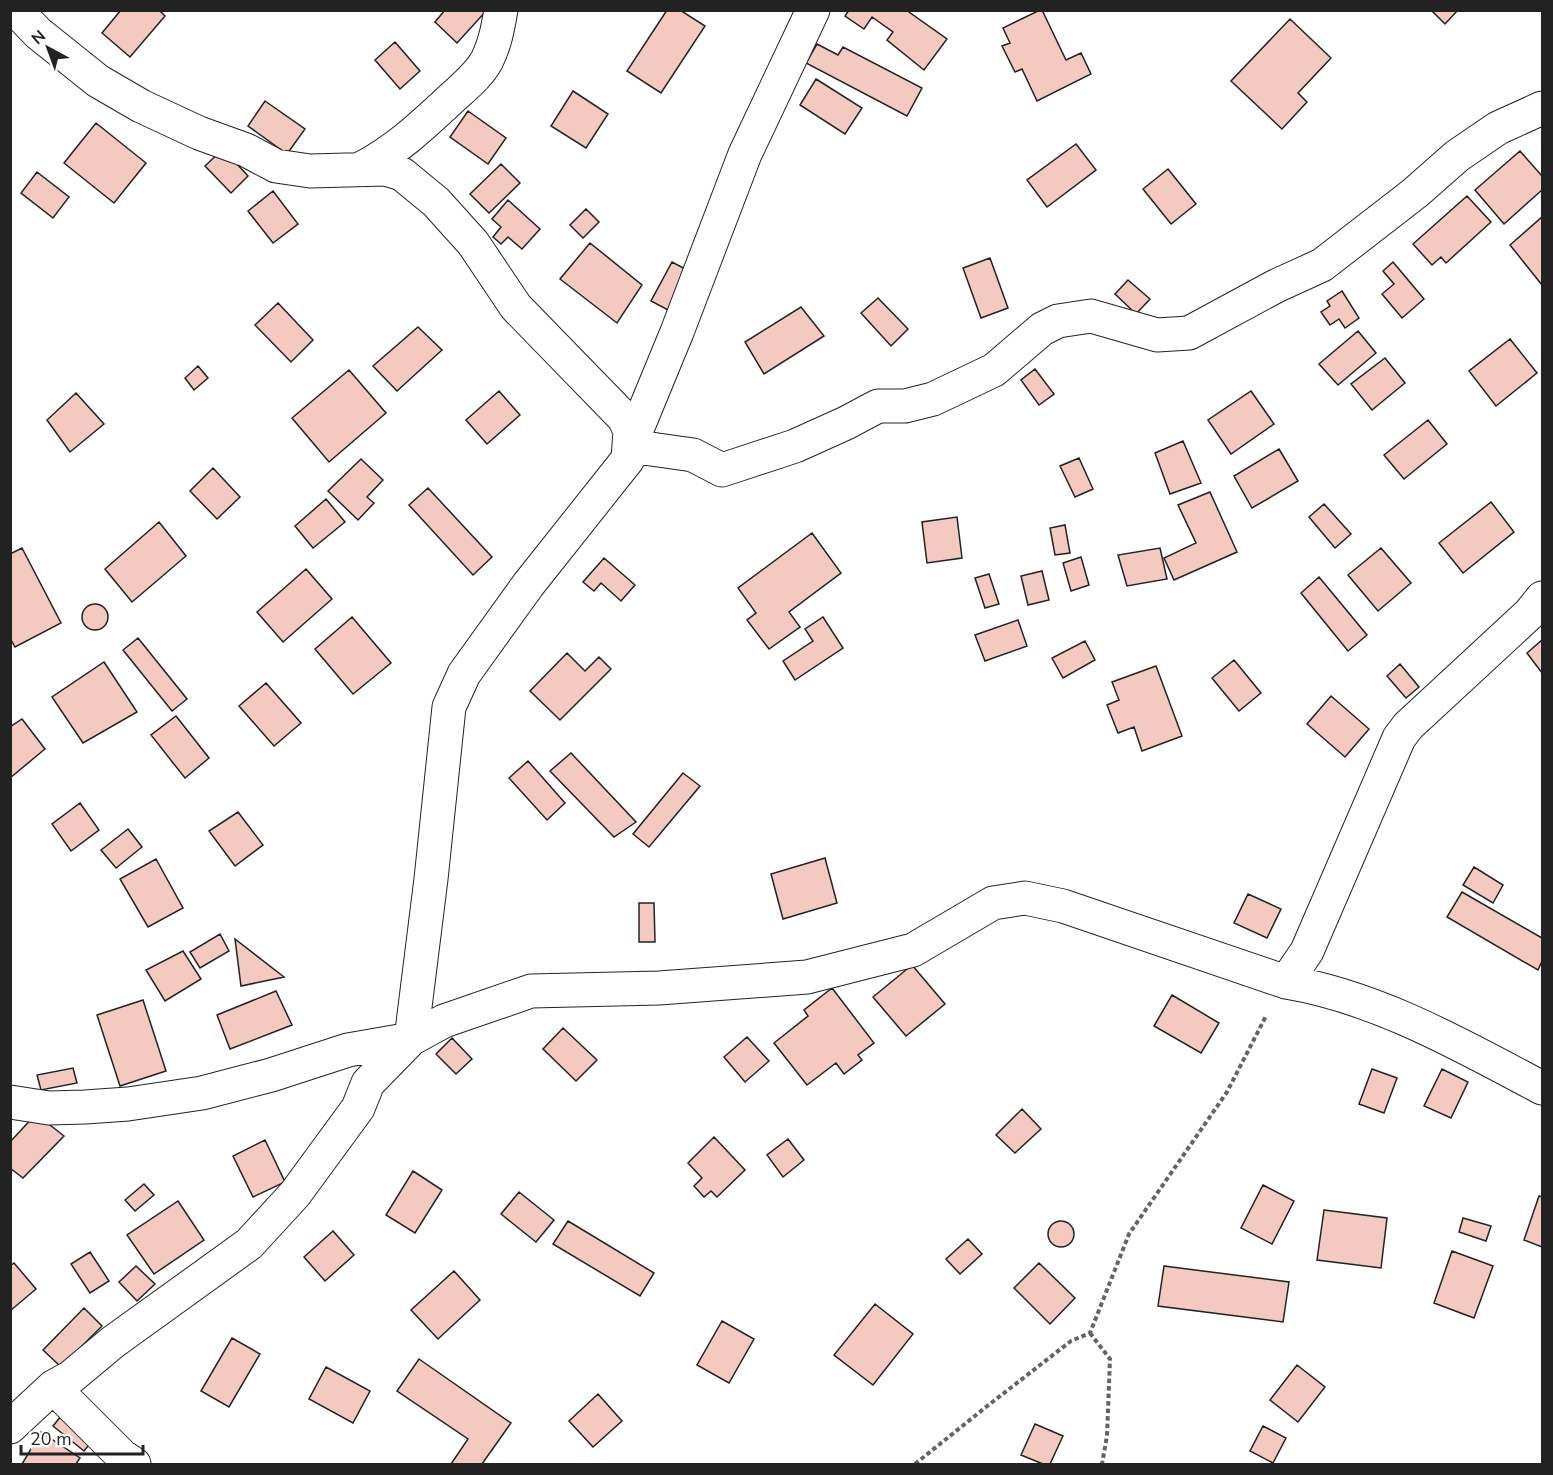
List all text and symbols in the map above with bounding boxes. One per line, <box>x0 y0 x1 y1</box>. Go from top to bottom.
north arrow <box>18 18 78 78</box>
text: N <box>27 25 51 50</box>
scale bar <box>21 1418 142 1456</box>
text: 20 m <box>30 1427 72 1451</box>

